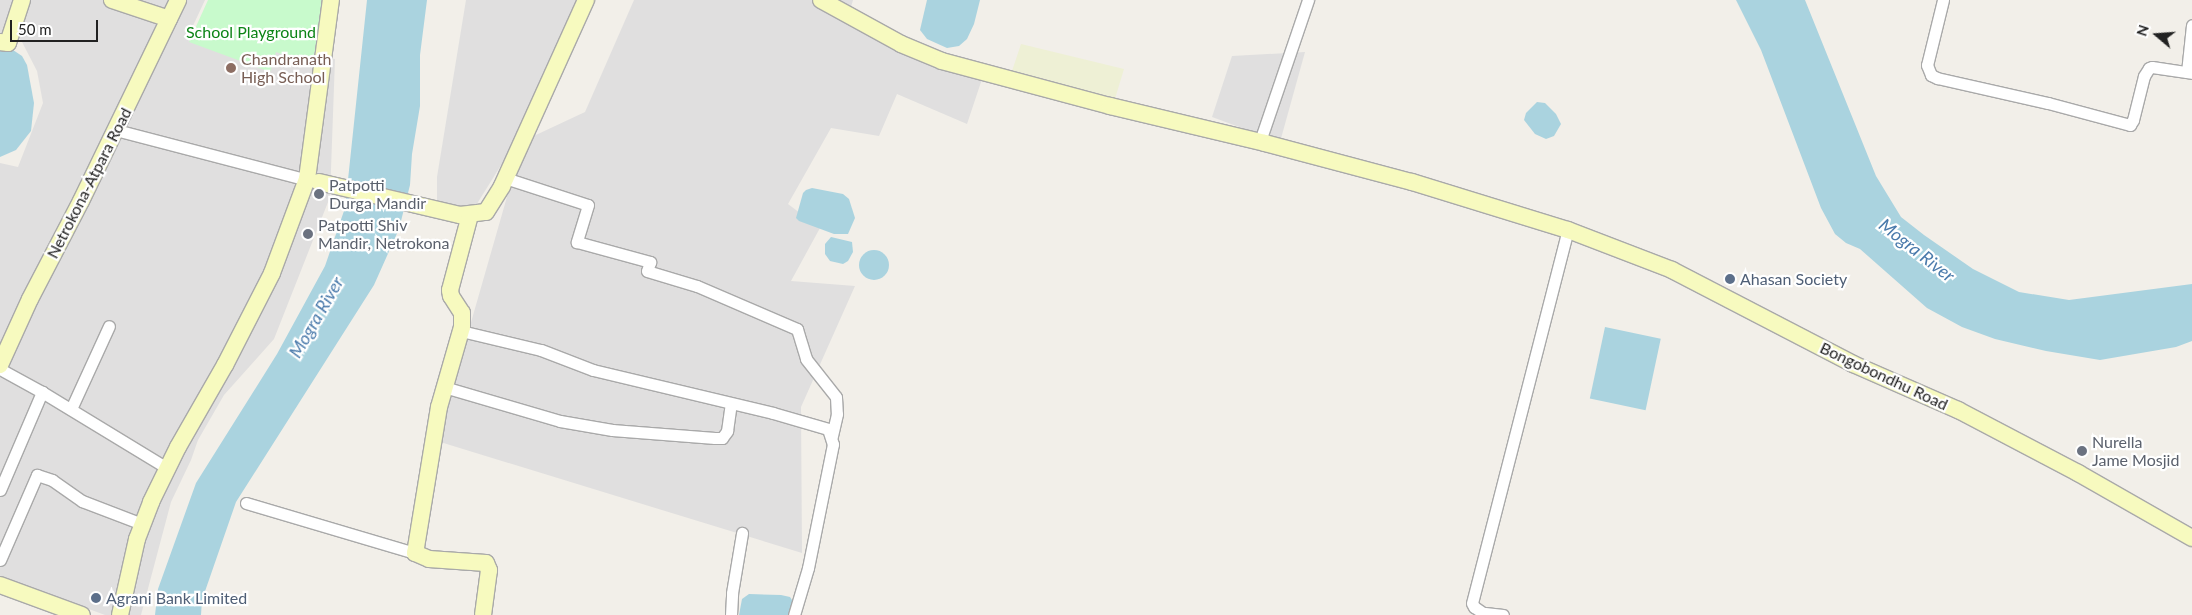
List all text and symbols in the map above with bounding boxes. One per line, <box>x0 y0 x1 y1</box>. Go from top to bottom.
scale bar <box>12 10 100 42</box>
north arrow <box>2132 10 2182 60</box>
text: 50 m <box>18 20 52 38</box>
park label: School Playground <box>186 22 316 42</box>
text: N <box>2133 22 2152 38</box>
place label: Chandranath High School <box>241 49 332 87</box>
marker: Chandranath High School <box>225 62 237 74</box>
street label: Netrokona-Atpara Road <box>43 104 135 262</box>
place label: Patpotti Durga Mandir <box>329 175 426 213</box>
marker: Patpotti Durga Mandir <box>313 188 325 200</box>
water label: Mogra River <box>1875 214 1959 286</box>
place label: Patpotti Shiv Mandir, Netrokona <box>318 215 449 253</box>
marker: Patpotti Shiv Mandir, Netrokona <box>302 228 314 240</box>
place label: Ahasan Society <box>1740 269 1847 289</box>
water label: Mogra River <box>284 273 348 361</box>
marker: Ahasan Society <box>1724 273 1736 285</box>
street label: Bongobondhu Road <box>1817 338 1951 414</box>
place label: Nurella Jame Mosjid <box>2092 432 2179 470</box>
marker: Nurella Jame Mosjid <box>2076 445 2088 457</box>
place label: Agrani Bank Limited <box>106 588 247 608</box>
marker: Agrani Bank Limited <box>90 592 102 604</box>

